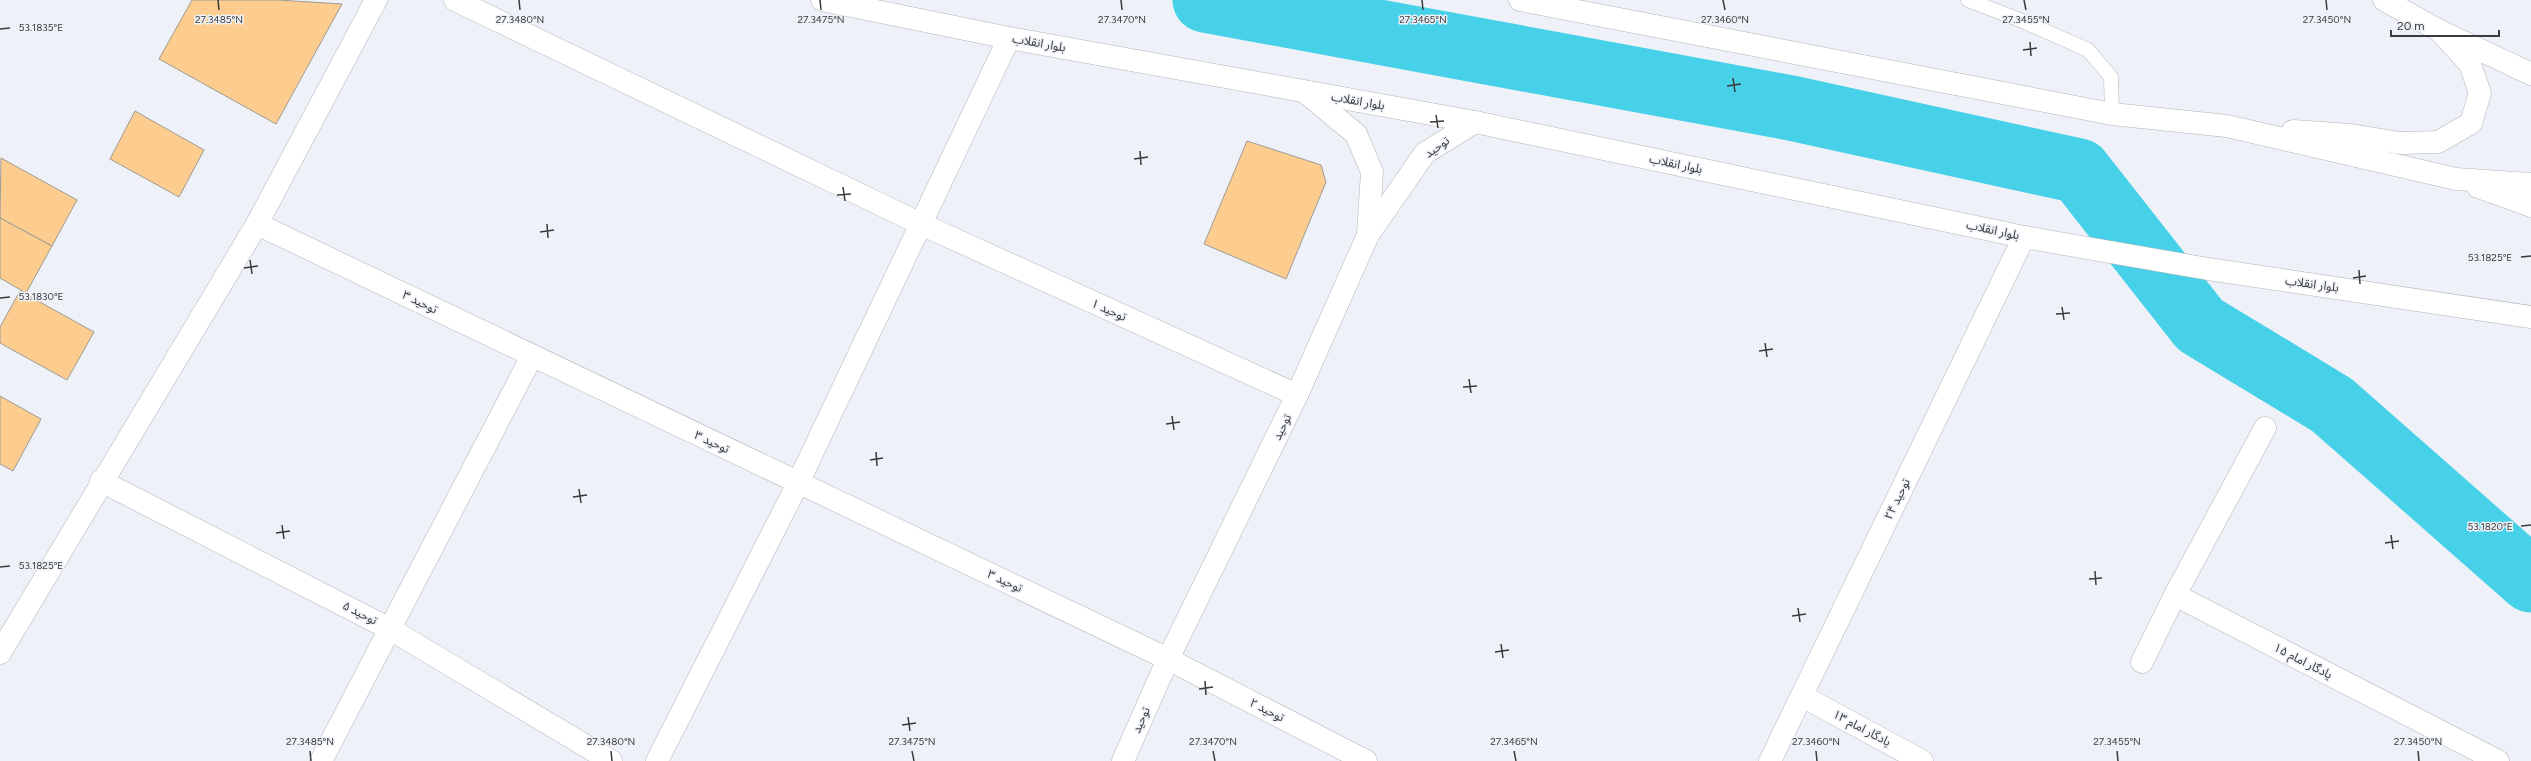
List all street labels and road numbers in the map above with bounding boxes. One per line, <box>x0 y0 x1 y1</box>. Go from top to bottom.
street label: بلوار انقلاب <box>1011 31 1067 55</box>
street label: بلوار انقلاب <box>1330 89 1386 113</box>
street label: توحید <box>1422 133 1453 161</box>
street label: بلوار انقلاب <box>1648 152 1704 177</box>
street label: بلوار انقلاب <box>1965 218 2021 243</box>
street label: بلوار انقلاب <box>2284 273 2340 295</box>
street label: توحید ۳ <box>400 288 440 317</box>
street label: توحید ۱ <box>1089 296 1129 324</box>
street label: توحید <box>1270 411 1295 442</box>
street label: توحید ۳ <box>692 428 732 456</box>
street label: توحید ۲۴ <box>1881 476 1913 522</box>
street label: توحید ۳ <box>985 567 1025 595</box>
street label: توحید ۵ <box>340 598 380 628</box>
street label: یادگار امام ۱۵ <box>2271 640 2335 684</box>
street label: توحید ۲ <box>1247 695 1287 725</box>
street label: توحید <box>1129 704 1153 735</box>
street label: یادگار امام ۱۳ <box>1830 707 1894 751</box>

